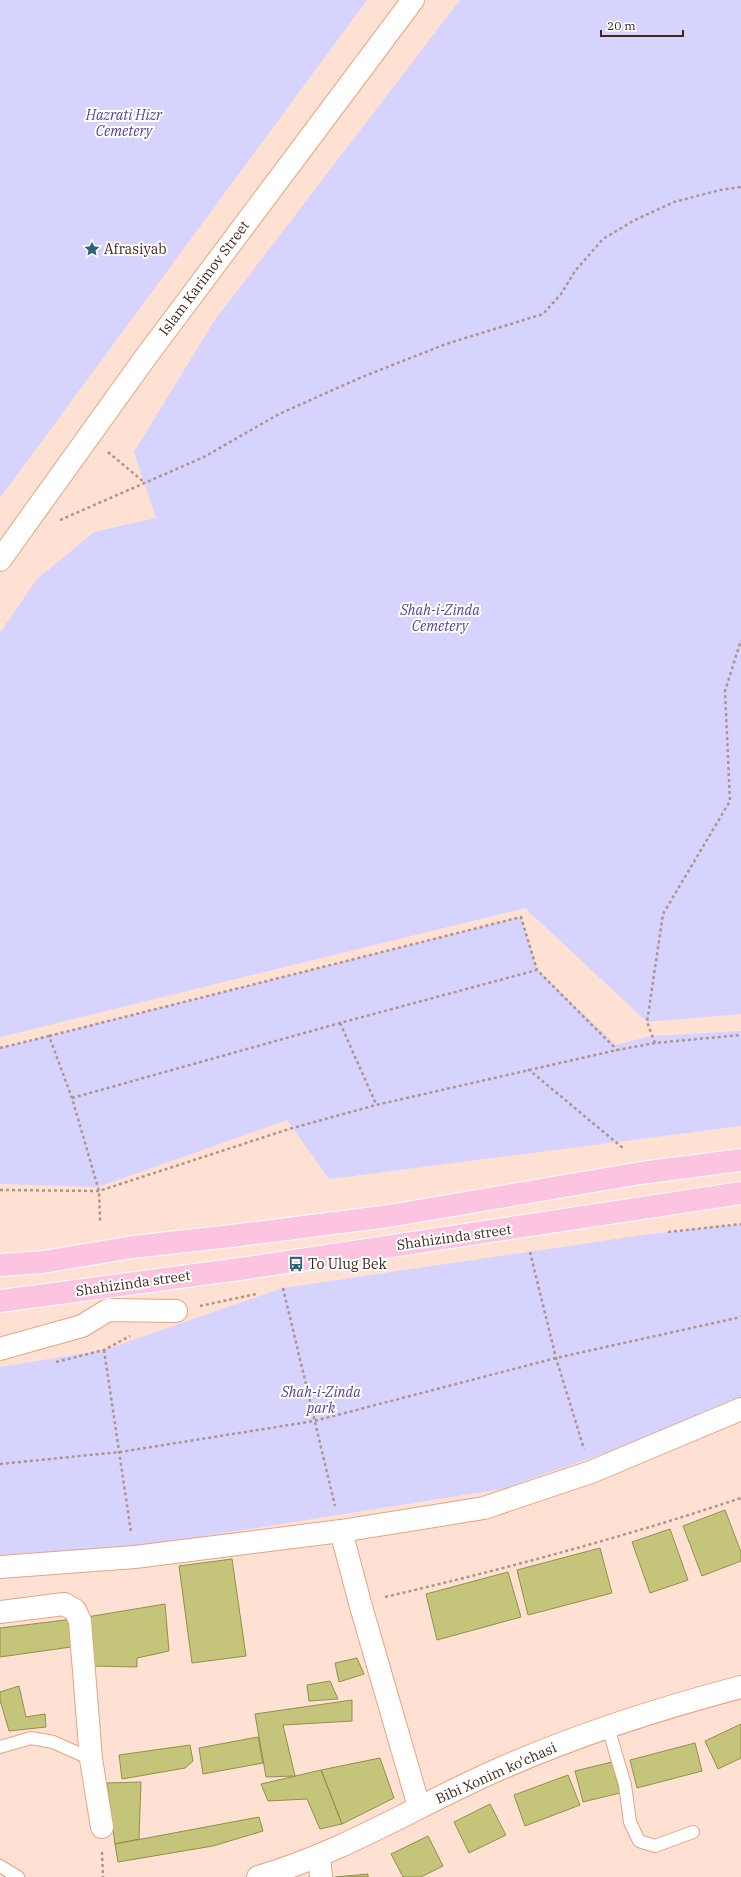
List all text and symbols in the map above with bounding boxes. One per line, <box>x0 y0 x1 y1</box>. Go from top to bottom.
scale bar <box>601 12 683 38</box>
text: 20 m <box>607 18 636 33</box>
park label: Hazrati Hizr Cemetery <box>85 106 163 140</box>
street label: Islam Karimov Street <box>155 217 253 339</box>
place icon: Afrasiyab <box>83 240 101 258</box>
place label: Afrasiyab <box>104 240 167 258</box>
park label: Shah-i-Zinda Cemetery <box>399 601 480 635</box>
street label: Shahizinda street <box>396 1220 512 1254</box>
bus stop icon: To Ulug Bek <box>287 1255 305 1273</box>
place label: To Ulug Bek <box>308 1255 388 1273</box>
street label: Shahizinda street <box>75 1266 191 1300</box>
park label: Shah-i-Zinda park <box>280 1383 361 1417</box>
street label: Bibi Xonim ko'chasi <box>433 1738 559 1808</box>

